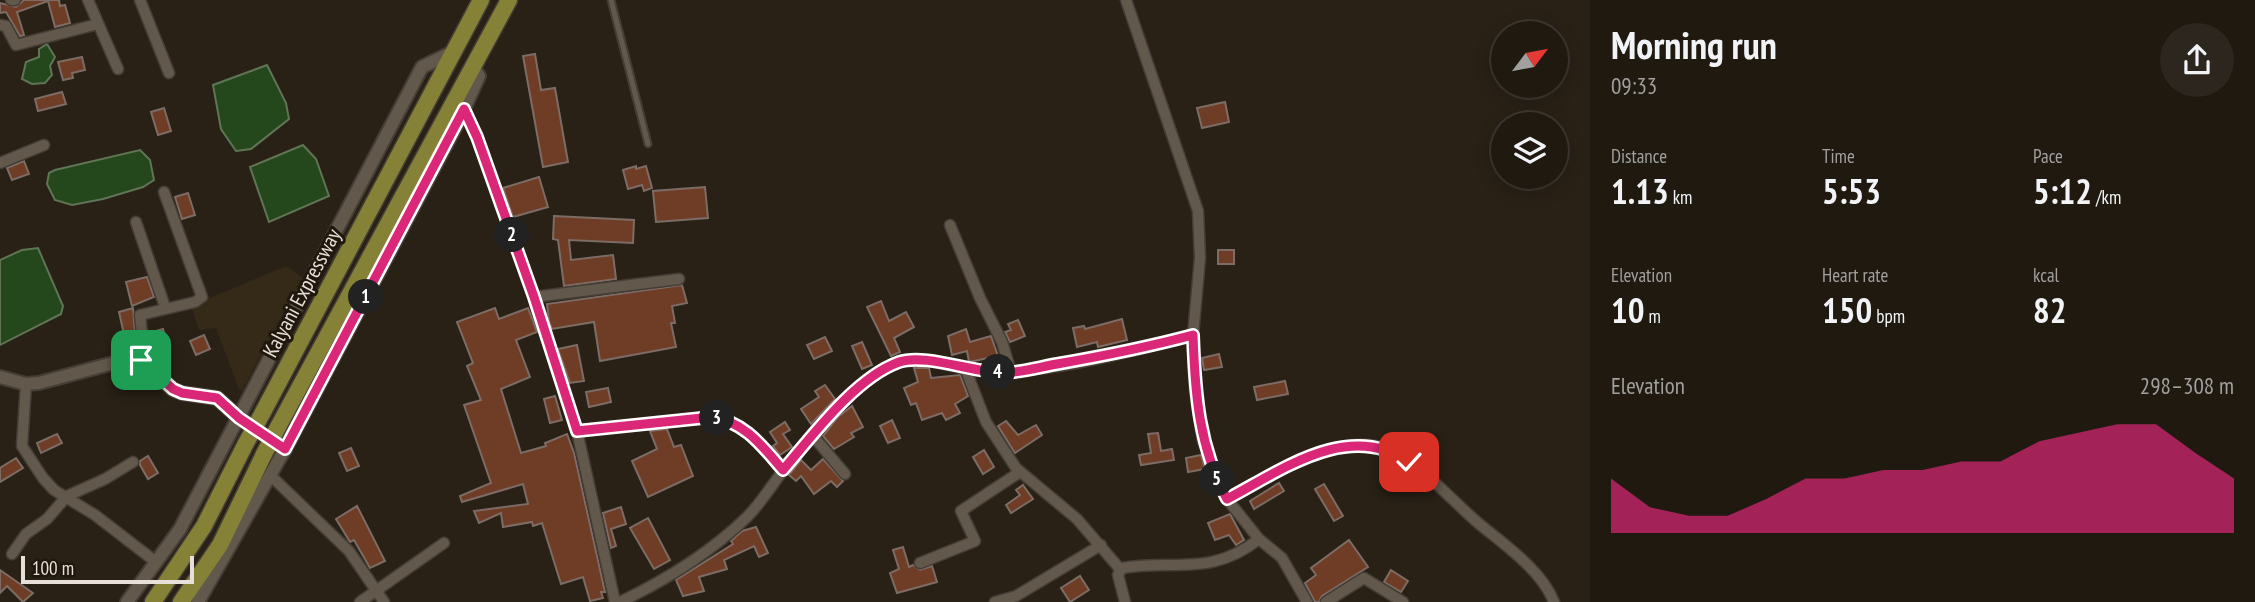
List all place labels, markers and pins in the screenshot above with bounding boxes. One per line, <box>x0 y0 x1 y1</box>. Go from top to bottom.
pin: 2 <box>494 218 530 252</box>
pin: 1 <box>348 280 384 314</box>
pin <box>111 330 171 390</box>
pin: 4 <box>981 354 1016 390</box>
pin: 3 <box>700 400 734 436</box>
pin <box>1379 432 1439 492</box>
pin: 5 <box>1200 462 1234 496</box>

